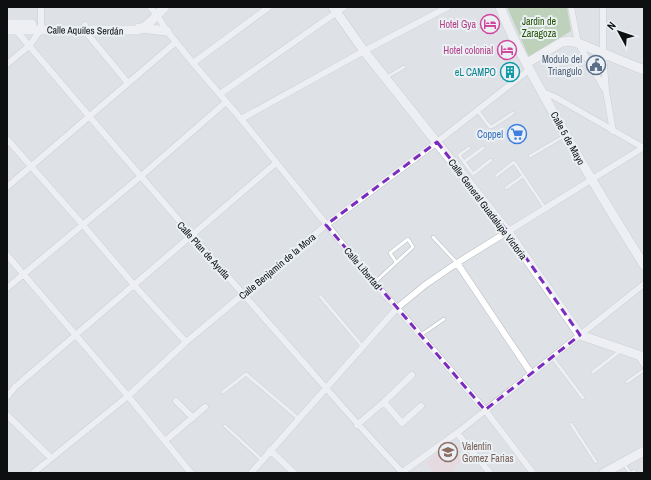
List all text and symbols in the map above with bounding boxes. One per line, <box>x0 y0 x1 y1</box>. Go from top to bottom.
north arrow <box>599 12 639 52</box>
hotel icon: Hotel Gya <box>479 13 501 35</box>
park label: Jardin de Zaragoza <box>522 15 557 40</box>
place label: Hotel Gya <box>440 18 476 31</box>
text: N <box>604 19 619 33</box>
street label: Calle Aquiles Serdán <box>47 23 123 38</box>
hotel icon: Hotel colonial <box>496 39 518 61</box>
place label: Hotel colonial <box>443 44 493 57</box>
place label: Modulo del Triangulo <box>542 53 582 78</box>
public building icon: Modulo del Triangulo <box>585 54 607 76</box>
building icon: eL CAMPO <box>499 61 521 83</box>
place label: eL CAMPO <box>455 66 496 79</box>
street label: Calle 5 de Mayo <box>548 109 588 168</box>
supermarket icon: Coppel <box>506 123 528 145</box>
place label: Coppel <box>477 128 503 141</box>
street label: Calle General Guadalupe Victoria <box>445 156 530 263</box>
street label: Calle Plan de Ayutla <box>174 219 233 282</box>
street label: Calle Benjamín de la Mora <box>236 230 319 302</box>
street label: Calle Libertad <box>341 245 384 292</box>
place label: Valentin Gomez Farias <box>462 440 514 465</box>
school or university icon: Valentin Gomez Farias <box>437 441 459 463</box>

